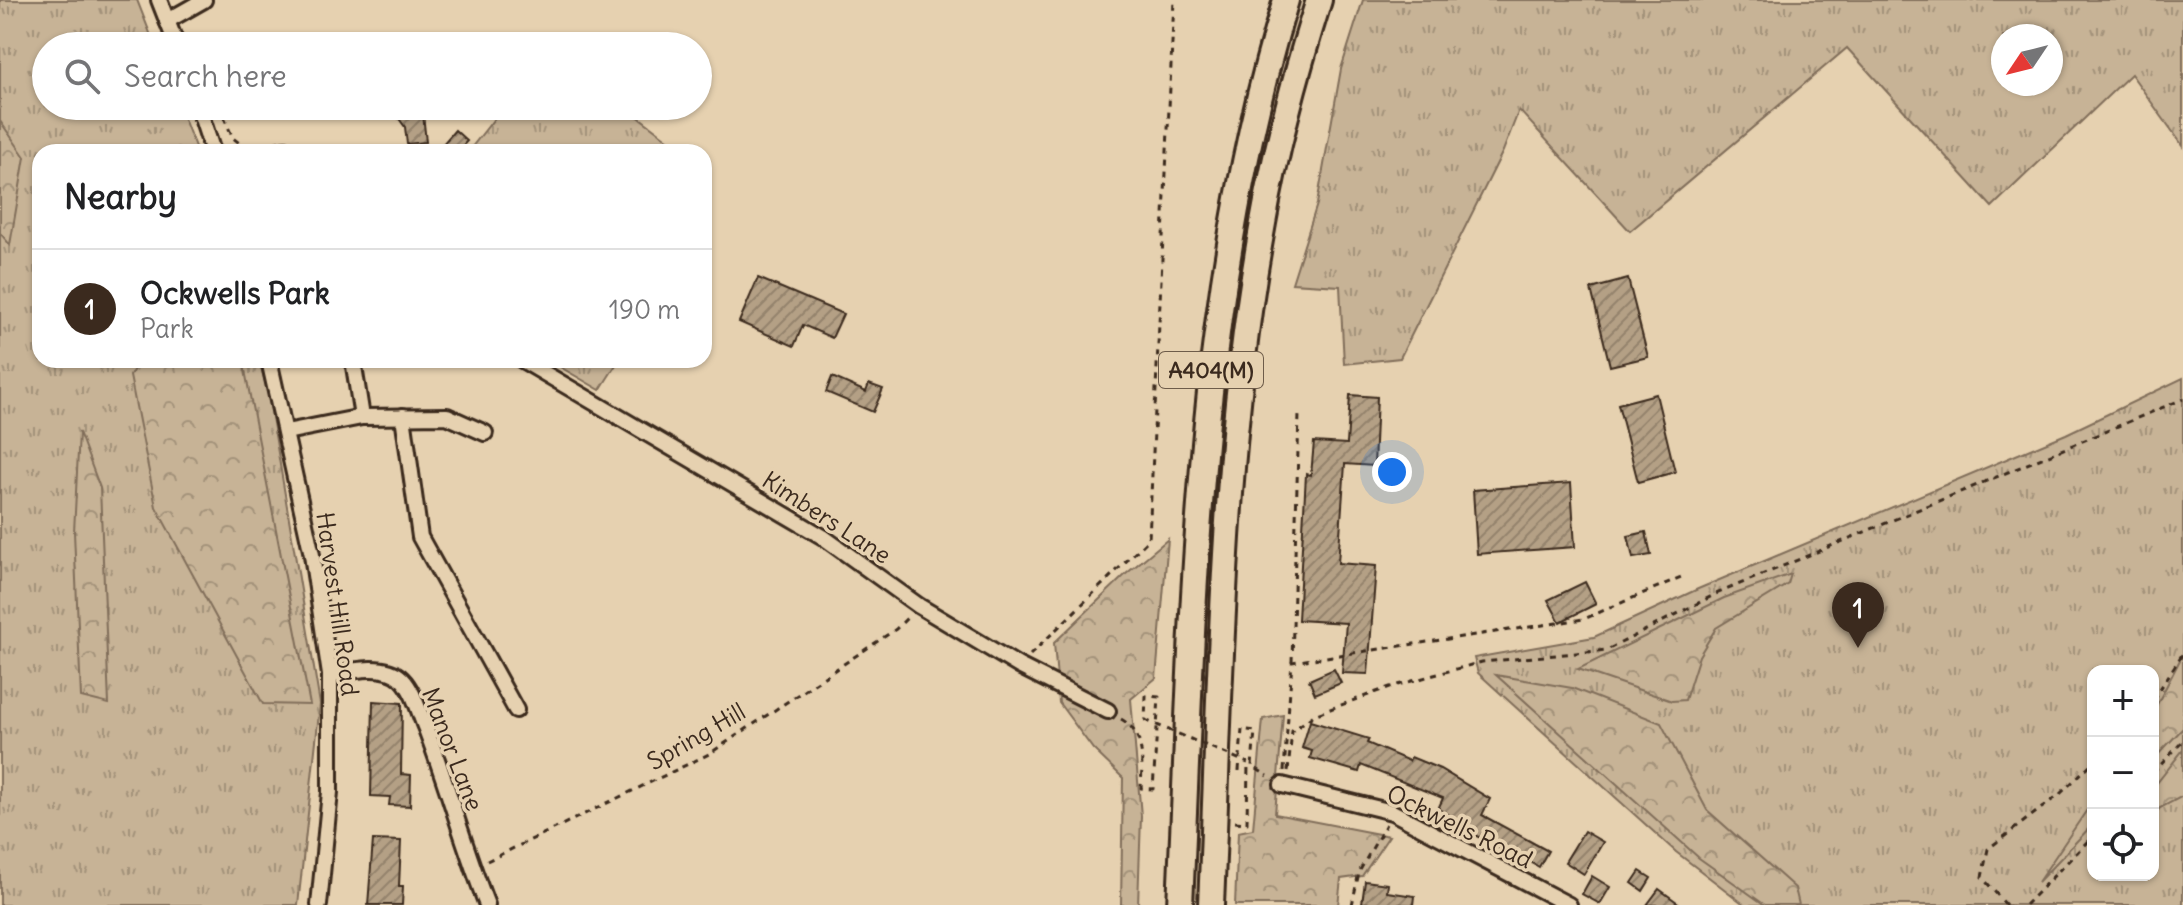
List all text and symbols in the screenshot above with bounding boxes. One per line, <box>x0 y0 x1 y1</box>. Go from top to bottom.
north arrow <box>1991 24 2063 96</box>
search box <box>32 32 712 120</box>
icon: search <box>60 54 104 98</box>
text: Search here <box>124 57 287 95</box>
text: Nearby <box>64 175 177 218</box>
text: Ockwells Park <box>140 274 330 312</box>
text: 1 <box>85 293 95 326</box>
text: 190 m <box>609 293 680 326</box>
text: Park <box>140 312 194 345</box>
road number: A404(M) <box>1159 352 1263 388</box>
your location <box>1372 452 1412 492</box>
street label: Kimbers Lane <box>757 464 897 570</box>
street label: Harvest Hill Road <box>310 510 366 698</box>
pin: 1 <box>1832 582 1884 648</box>
map controls <box>2087 665 2159 881</box>
button: + <box>2087 665 2159 737</box>
street label: Manor Lane <box>416 683 490 815</box>
street label: Spring Hill <box>641 696 751 776</box>
button: − <box>2087 737 2159 809</box>
street label: Ockwells Road <box>1382 778 1538 874</box>
button: locate <box>2087 809 2159 881</box>

